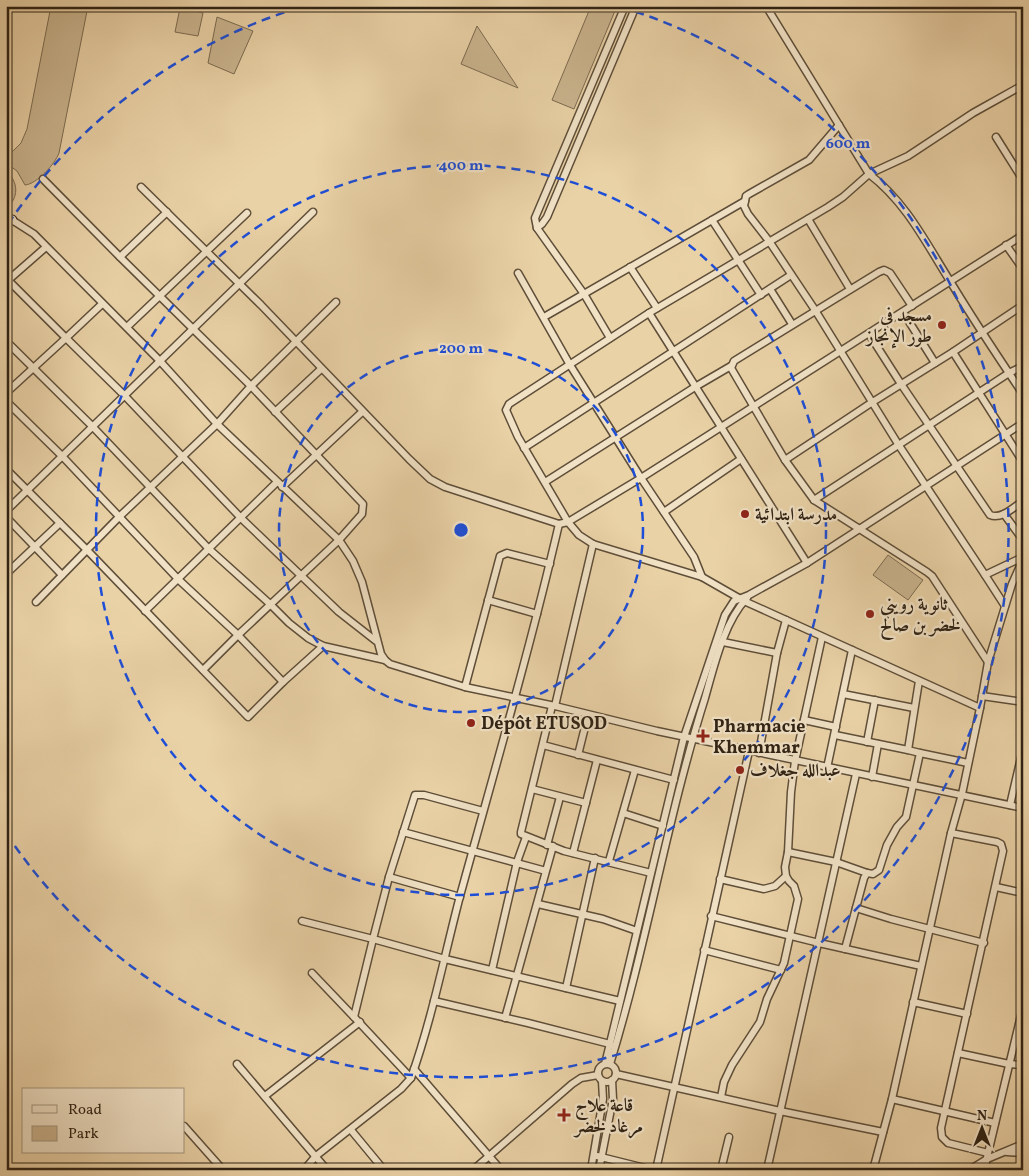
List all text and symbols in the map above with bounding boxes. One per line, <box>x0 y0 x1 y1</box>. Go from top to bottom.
text: 600 m <box>826 134 871 155</box>
text: 400 m <box>439 156 484 177</box>
place label: مسجد في طور الإنجاز <box>864 304 932 350</box>
marker: مسجد في طور الإنجاز <box>936 319 948 331</box>
text: 200 m <box>439 339 483 360</box>
place label: مدرسة ابتدائية <box>755 503 837 528</box>
marker: مدرسة ابتدائية <box>739 508 751 520</box>
centre of rings <box>452 521 470 539</box>
place label: ثانوية رويني لخضر بن صالح <box>880 593 961 640</box>
marker: ثانوية رويني لخضر بن صالح <box>864 608 876 620</box>
place label: Dépôt ETUSOD <box>481 712 607 737</box>
place label: Pharmacie Khemmar <box>713 715 806 761</box>
marker: Dépôt ETUSOD <box>465 717 477 729</box>
marker: Pharmacie Khemmar <box>697 730 709 742</box>
place label: عبدالله جغلاف <box>750 759 841 784</box>
marker: عبدالله جغلاف <box>734 764 746 776</box>
legend <box>22 1088 185 1154</box>
place label: قاعة علاج مرغاد لخضر <box>573 1094 643 1140</box>
text: Road <box>68 1100 102 1121</box>
north arrow <box>956 1104 1006 1154</box>
text: N <box>977 1107 987 1126</box>
marker: قاعة علاج مرغاد لخضر <box>557 1108 571 1122</box>
text: Park <box>68 1124 99 1145</box>

